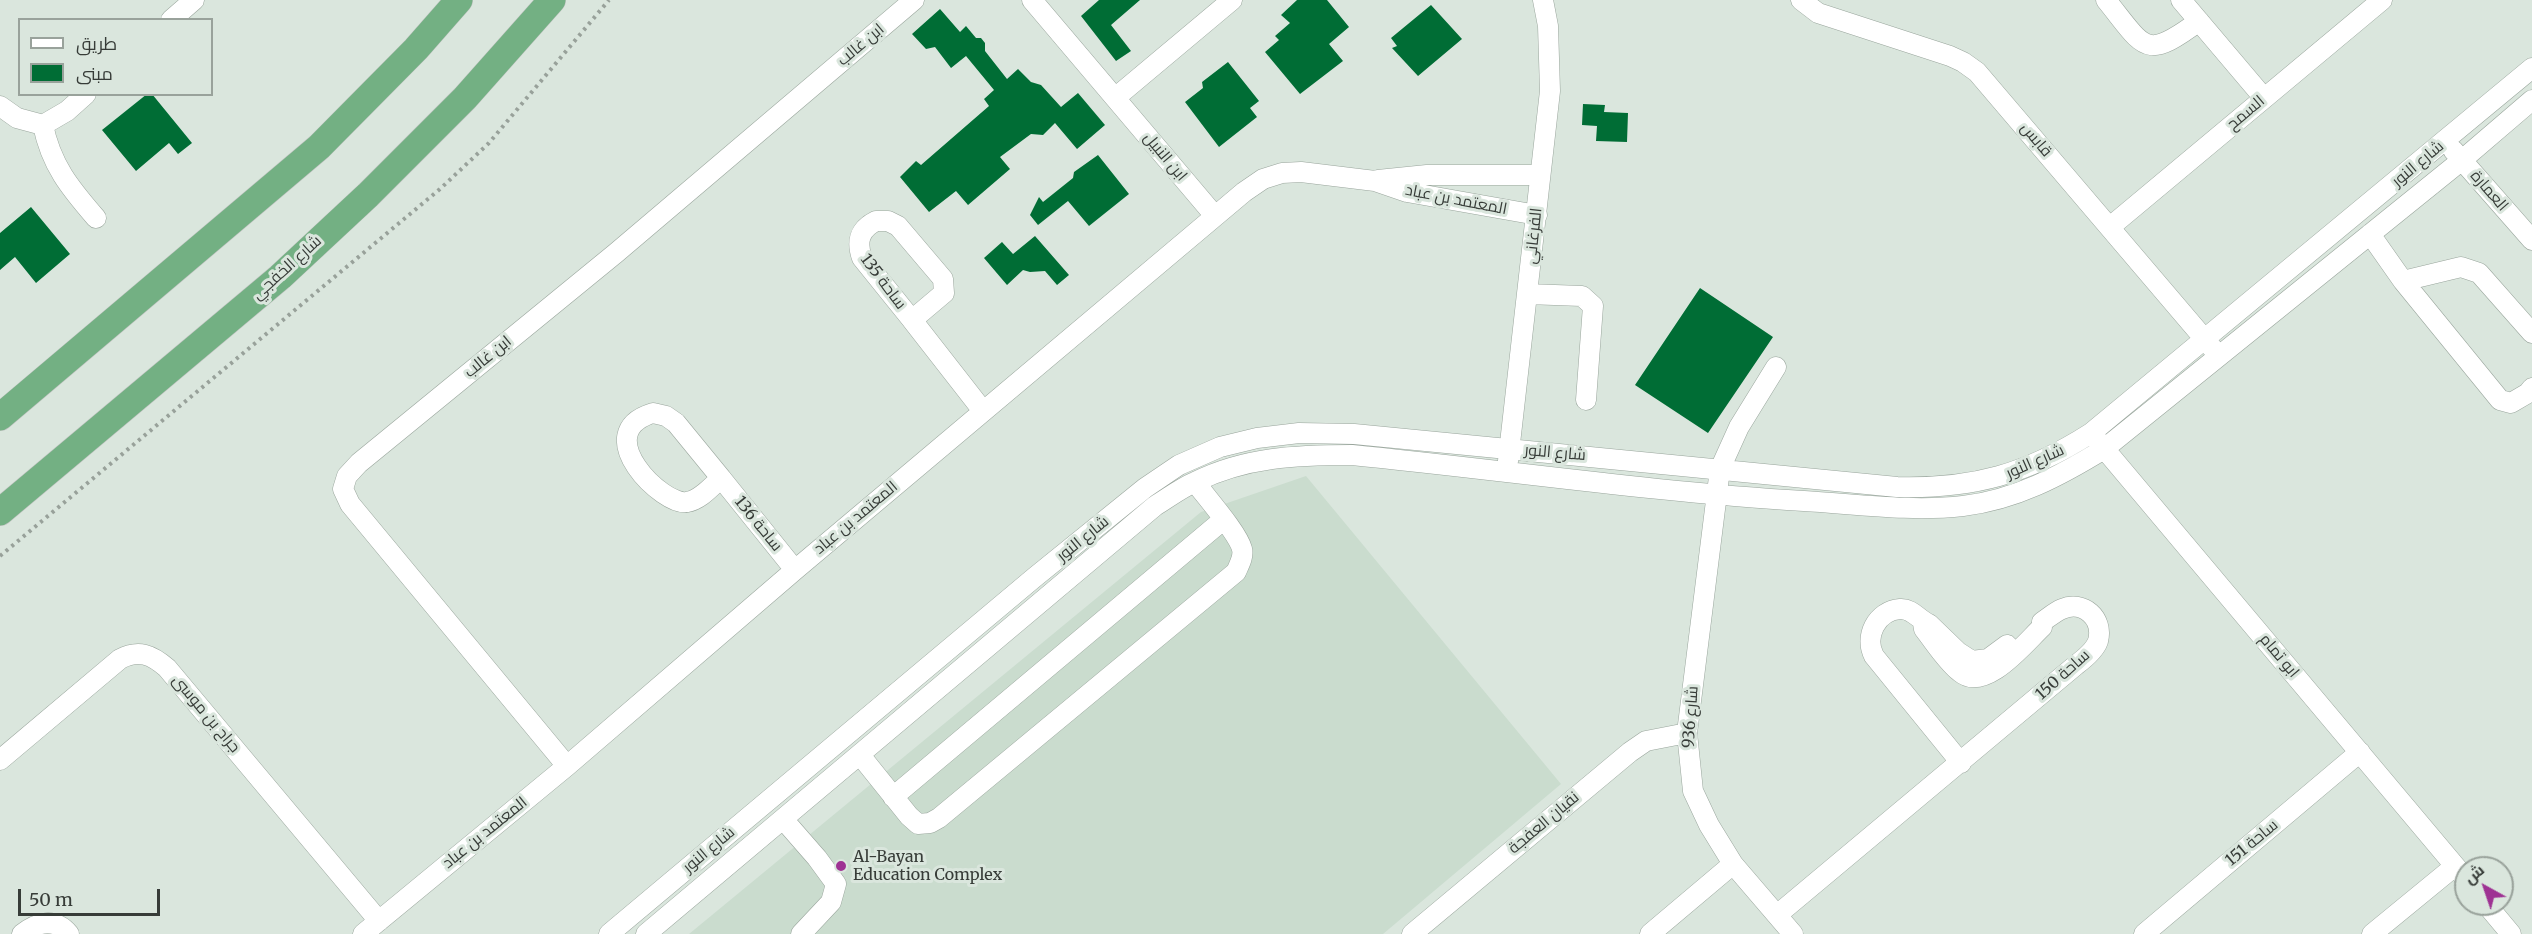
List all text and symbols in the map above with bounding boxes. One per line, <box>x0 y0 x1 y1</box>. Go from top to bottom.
legend <box>18 18 213 96</box>
street label: ابن غالب <box>834 20 888 70</box>
text: طريق <box>76 32 117 55</box>
text: مبنى <box>76 62 113 85</box>
street label: السمح <box>2223 92 2269 134</box>
street label: قابس <box>2016 119 2056 161</box>
street label: ابن النبيل <box>1139 129 1191 185</box>
street label: شارع النور <box>2388 137 2448 191</box>
street label: العمارة <box>2466 167 2512 215</box>
street label: المعتمد بن عباد <box>1403 181 1509 219</box>
street label: الفرغاني <box>1522 207 1546 265</box>
street label: شارع الخفجي <box>248 232 326 304</box>
street label: ساحة 135 <box>856 251 910 313</box>
street label: ابن غالب <box>461 332 515 382</box>
street label: شارع النور <box>1523 441 1587 465</box>
street label: شارع النور <box>2003 441 2067 483</box>
street label: المعتمد بن عباد <box>810 477 902 559</box>
street label: ساحة 136 <box>730 493 786 555</box>
street label: شارع النور <box>1053 512 1113 566</box>
street label: ابو تمام <box>2255 630 2303 682</box>
street label: ساحة 150 <box>2032 646 2094 704</box>
street label: جراح بن موسى <box>168 671 244 757</box>
street label: شارع 936 <box>1679 685 1703 749</box>
street label: نقيان العفجة <box>1505 788 1583 858</box>
street label: المعتمد بن عباد <box>439 793 531 873</box>
street label: ساحة 151 <box>2222 816 2282 870</box>
street label: شارع النور <box>679 823 739 877</box>
place label: Al-Bayan Education Complex <box>853 847 1002 885</box>
north arrow <box>2454 856 2514 916</box>
marker: Al-Bayan Education Complex <box>834 859 848 873</box>
text: ش <box>2459 859 2488 888</box>
scale bar <box>21 877 164 915</box>
text: 50 m <box>29 888 73 911</box>

